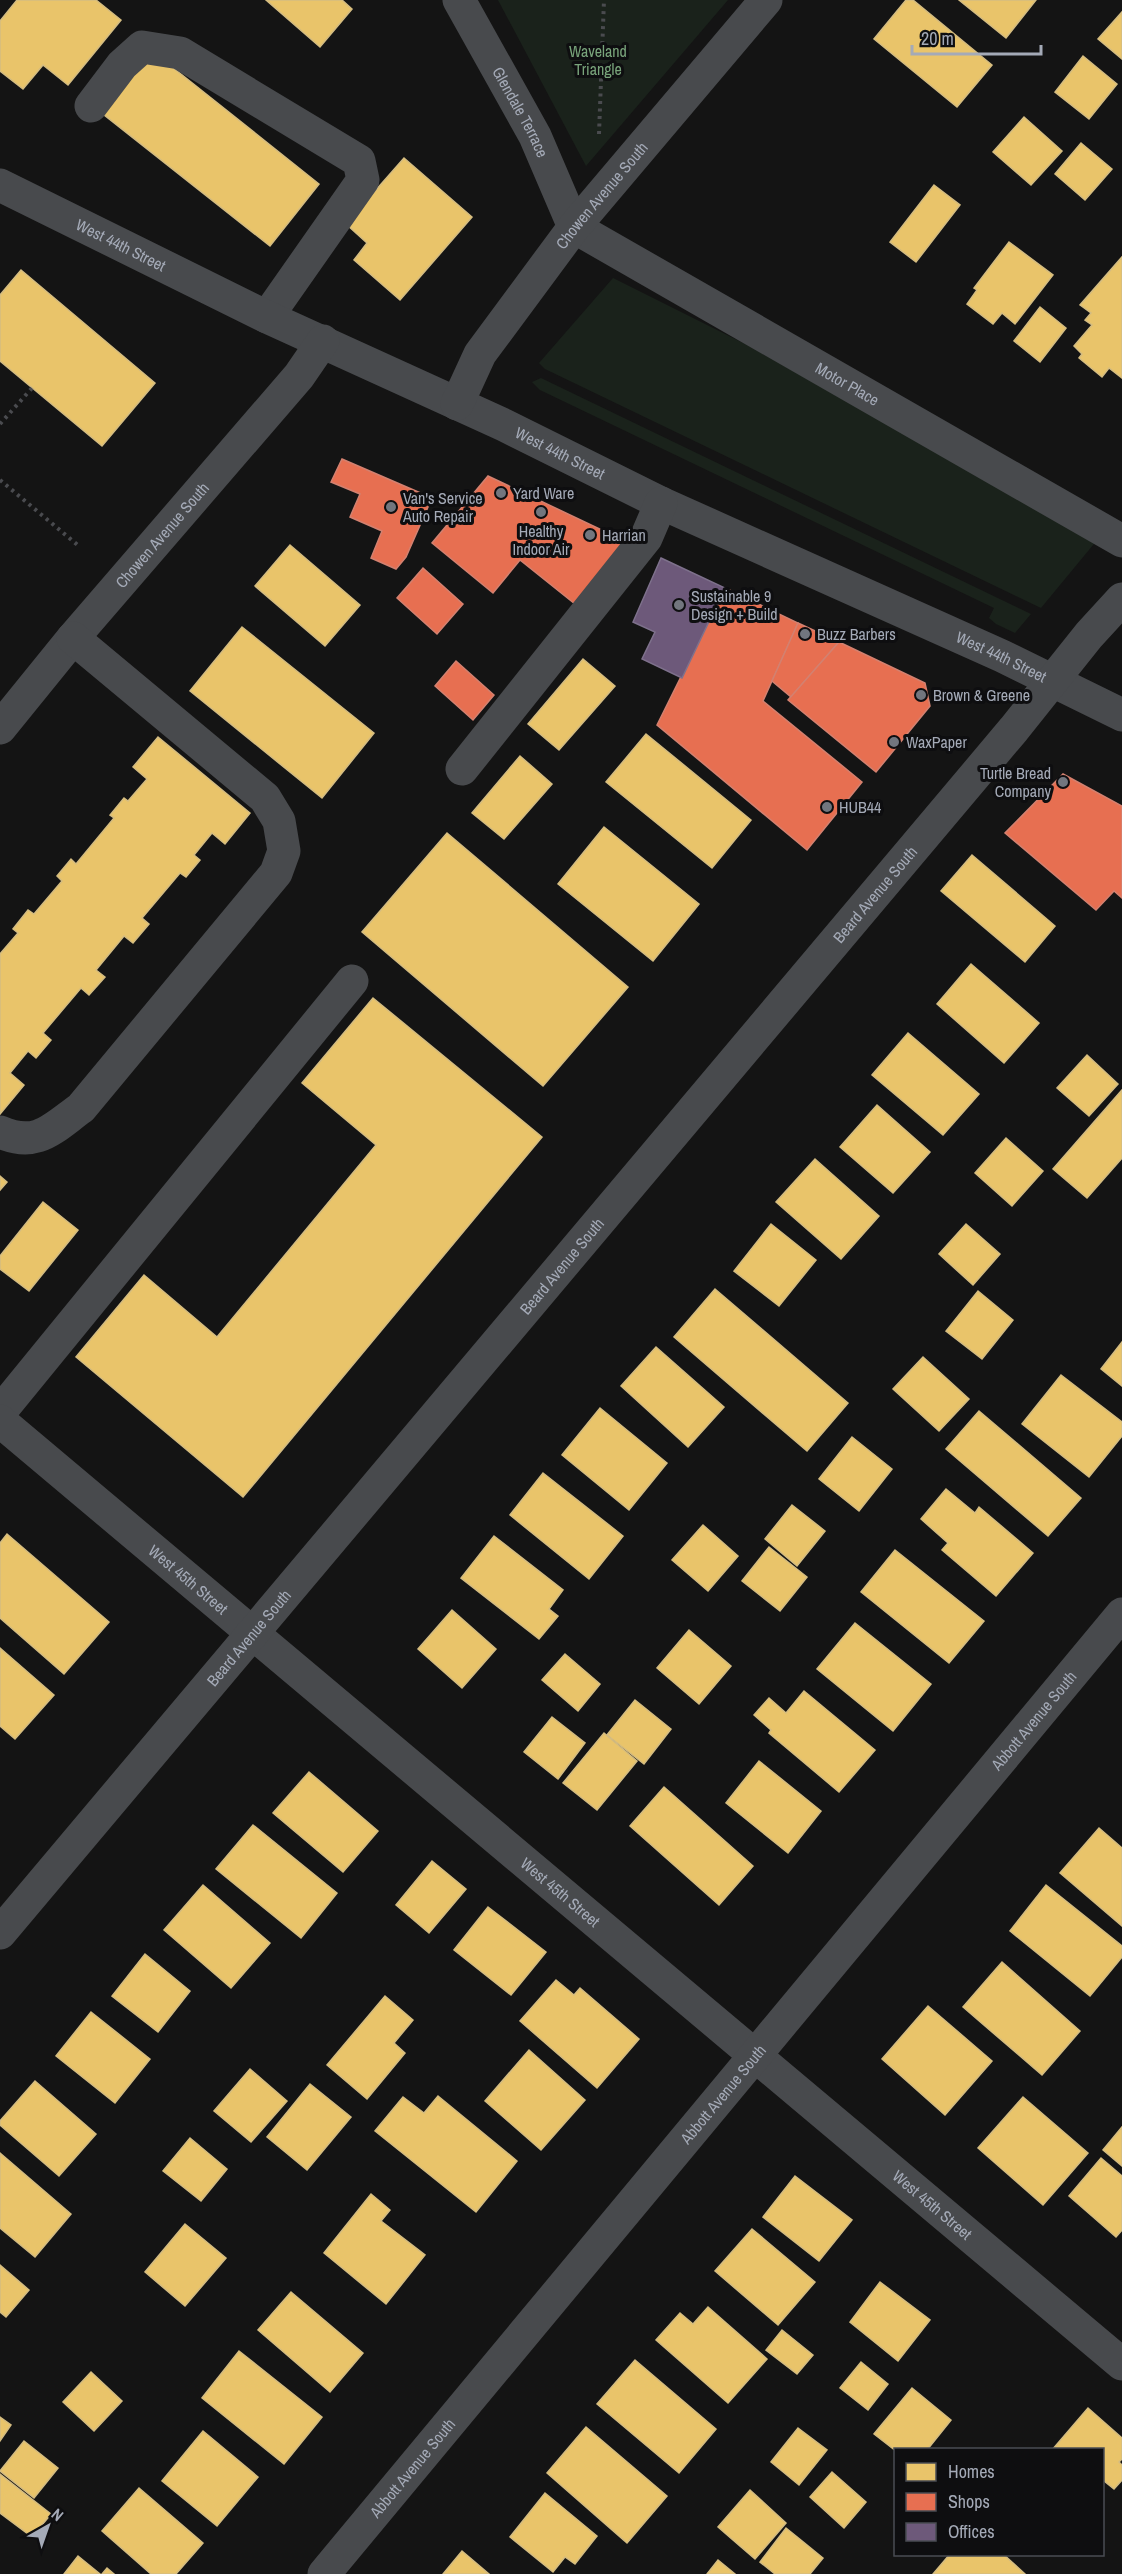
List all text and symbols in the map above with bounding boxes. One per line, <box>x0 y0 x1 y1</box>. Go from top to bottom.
scale bar <box>912 18 1041 56</box>
text: 20 m <box>921 26 954 51</box>
park label: Waveland Triangle <box>569 40 627 80</box>
street label: Glendale Terrace <box>488 63 554 161</box>
street label: Chowen Avenue South <box>550 137 653 253</box>
street label: West 44th Street <box>72 213 170 276</box>
street label: Motor Place <box>812 357 883 411</box>
street label: West 44th Street <box>512 421 609 485</box>
street label: Chowen Avenue South <box>110 477 214 593</box>
place label: Yard Ware <box>513 482 574 504</box>
marker: Yard Ware <box>494 486 508 500</box>
place label: Van's Service Auto Repair <box>402 487 483 527</box>
marker: Van's Service Auto Repair <box>384 500 398 514</box>
marker: Healthy Indoor Air <box>534 505 548 519</box>
place label: Healthy Indoor Air <box>513 520 570 560</box>
place label: Harrian <box>602 524 646 546</box>
marker: Harrian <box>583 528 597 542</box>
place label: Sustainable 9 Design + Build <box>691 585 777 625</box>
marker: Sustainable 9 Design + Build <box>672 598 686 612</box>
place label: Buzz Barbers <box>817 623 896 645</box>
street label: West 44th Street <box>953 626 1051 687</box>
marker: Buzz Barbers <box>798 627 812 641</box>
place label: Brown & Greene <box>933 684 1030 706</box>
marker: Brown & Greene <box>914 688 928 702</box>
place label: WaxPaper <box>906 731 967 753</box>
marker: WaxPaper <box>887 735 901 749</box>
place label: Turtle Bread Company <box>980 762 1051 802</box>
marker: Turtle Bread Company <box>1056 775 1070 789</box>
place label: HUB44 <box>839 796 881 818</box>
marker: HUB44 <box>820 800 834 814</box>
street label: Beard Avenue South <box>828 841 922 947</box>
street label: Beard Avenue South <box>515 1213 609 1319</box>
street label: West 45th Street <box>144 1539 233 1619</box>
street label: Beard Avenue South <box>202 1585 296 1691</box>
street label: Abbott Avenue South <box>985 1666 1081 1776</box>
street label: West 45th Street <box>516 1852 605 1932</box>
street label: Abbott Avenue South <box>674 2040 771 2149</box>
street label: West 45th Street <box>888 2165 977 2245</box>
street label: Abbott Avenue South <box>364 2413 460 2523</box>
legend <box>894 2448 1104 2556</box>
text: Homes <box>948 2459 995 2484</box>
text: Shops <box>948 2489 990 2514</box>
north arrow <box>18 2496 78 2556</box>
text: N <box>47 2503 68 2526</box>
text: Offices <box>948 2519 995 2544</box>

